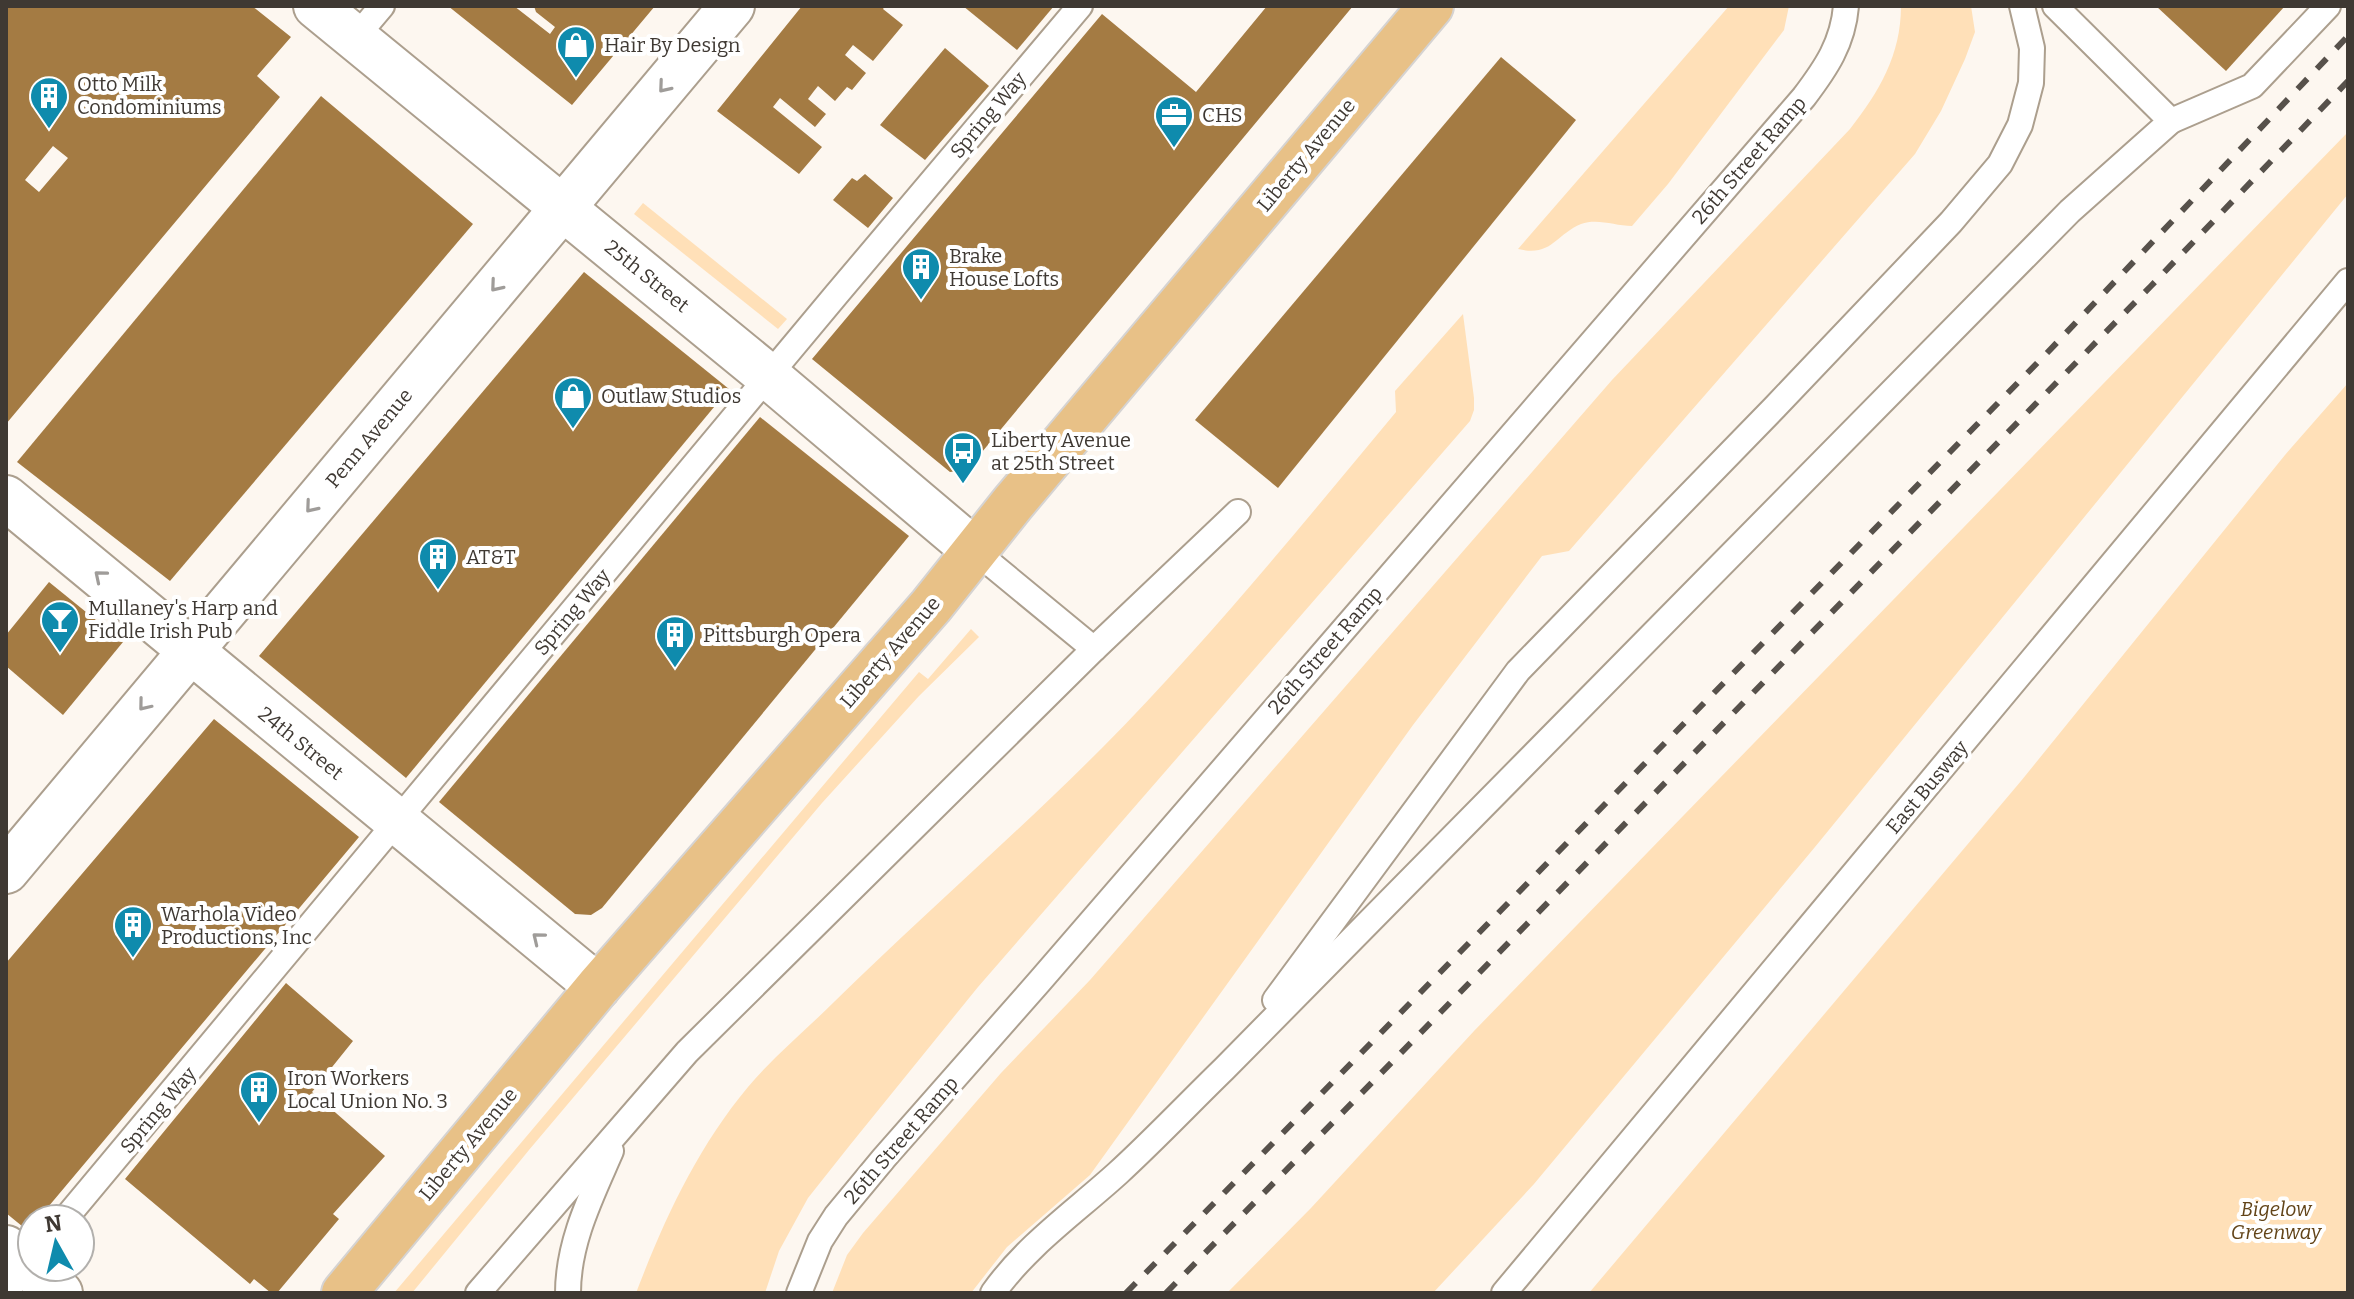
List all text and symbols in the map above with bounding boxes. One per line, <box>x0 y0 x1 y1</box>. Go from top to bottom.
shop icon: Hair By Design <box>555 24 597 79</box>
place label: Hair By Design <box>604 33 741 57</box>
street label: Spring Way <box>945 67 1031 163</box>
place label: Otto Milk Condominiums <box>77 72 222 119</box>
building icon: Otto Milk Condominiums <box>28 75 70 130</box>
one-way arrow <box>659 78 674 92</box>
street label: 26th Street Ramp <box>1687 91 1811 229</box>
office icon: CHS <box>1153 94 1195 149</box>
street label: Liberty Avenue <box>1252 94 1360 216</box>
place label: CHS <box>1202 103 1242 127</box>
street label: 25th Street <box>600 235 694 317</box>
place label: Brake House Lofts <box>949 244 1059 291</box>
building icon: Brake House Lofts <box>900 246 942 301</box>
one-way arrow <box>491 277 506 291</box>
shop icon: Outlaw Studios <box>552 375 594 430</box>
street label: Penn Avenue <box>321 383 417 493</box>
place label: Outlaw Studios <box>601 384 741 408</box>
place label: Liberty Avenue at 25th Street <box>991 428 1131 475</box>
bus stop icon: Liberty Avenue at 25th Street <box>942 430 984 485</box>
one-way arrow <box>306 497 321 512</box>
building icon: AT&T <box>417 536 459 591</box>
place label: AT&T <box>466 545 516 569</box>
street label: Spring Way <box>529 564 615 660</box>
one-way arrow <box>95 571 109 586</box>
street label: 26th Street Ramp <box>1263 581 1387 719</box>
street label: Liberty Avenue <box>835 591 945 713</box>
place label: Mullaney's Harp and Fiddle Irish Pub <box>88 596 278 643</box>
bar icon: Mullaney's Harp and Fiddle Irish Pub <box>39 599 81 654</box>
building icon: Pittsburgh Opera <box>654 614 696 669</box>
place label: Pittsburgh Opera <box>703 623 861 647</box>
one-way arrow <box>139 696 153 711</box>
street label: 24th Street <box>254 701 348 785</box>
street label: East Busway <box>1881 735 1973 839</box>
place label: Warhola Video Productions, Inc <box>161 902 312 949</box>
building icon: Warhola Video Productions, Inc <box>112 904 154 959</box>
one-way arrow <box>533 933 547 948</box>
street label: Spring Way <box>115 1062 201 1158</box>
place label: Iron Workers Local Union No. 3 <box>287 1066 448 1113</box>
building icon: Iron Workers Local Union No. 3 <box>238 1069 280 1124</box>
street label: 26th Street Ramp <box>839 1071 963 1209</box>
street label: Liberty Avenue <box>414 1083 522 1205</box>
park label: Bigelow Greenway <box>2231 1197 2323 1244</box>
north arrow <box>16 1203 96 1283</box>
text: N <box>43 1209 64 1238</box>

